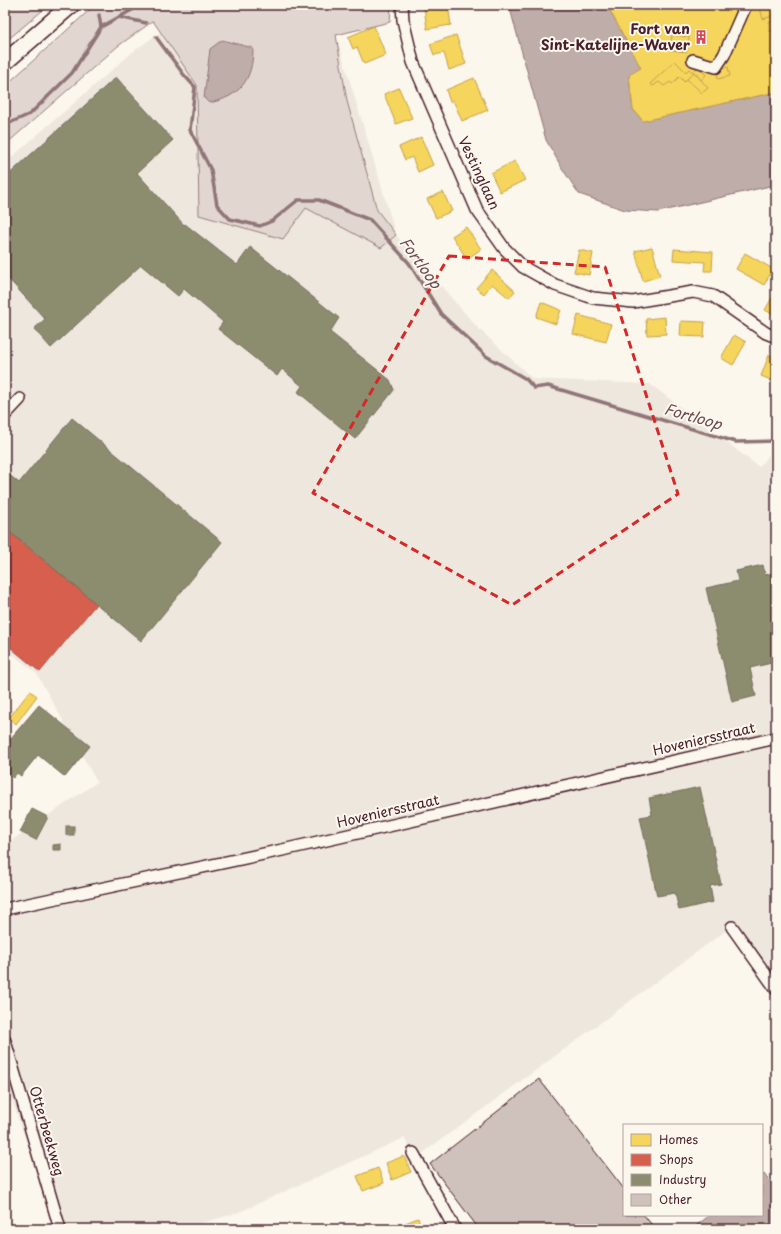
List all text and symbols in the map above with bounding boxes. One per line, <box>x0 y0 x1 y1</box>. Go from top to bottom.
place label: Fort van Sint-Katelijne-Waver <box>541 18 691 55</box>
building icon: Fort van Sint-Katelijne-Waver <box>693 29 709 45</box>
street label: Vestinglaan <box>453 133 506 213</box>
water label: Fortloop <box>395 232 448 293</box>
water label: Fortloop <box>662 396 726 435</box>
street label: Hoveniersstraat <box>651 716 758 761</box>
street label: Hoveniersstraat <box>335 788 442 833</box>
street label: Otterbeekweg <box>25 1083 70 1178</box>
legend <box>623 1124 763 1216</box>
text: Homes <box>659 1130 698 1148</box>
text: Shops <box>659 1150 694 1168</box>
text: Industry <box>659 1170 707 1188</box>
text: Other <box>659 1190 692 1208</box>

